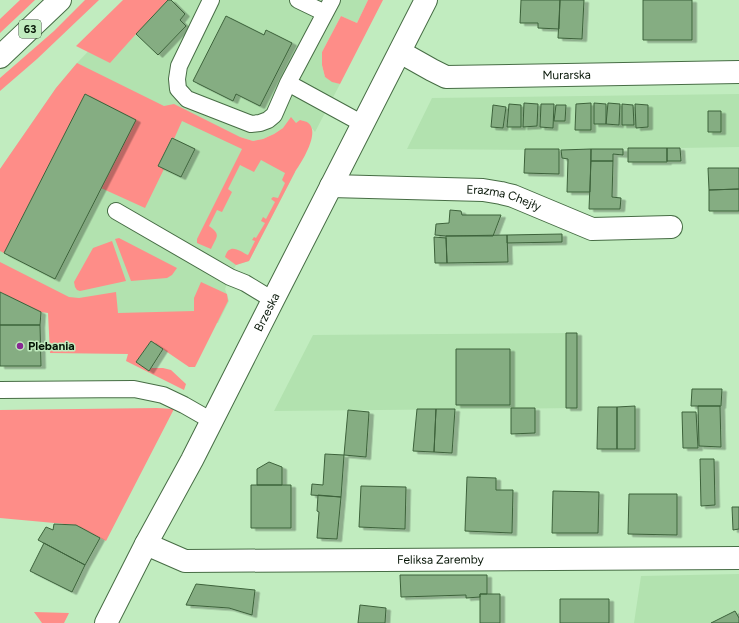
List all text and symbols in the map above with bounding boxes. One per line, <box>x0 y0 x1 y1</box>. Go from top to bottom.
road number: 63 <box>19 20 41 38</box>
street label: Murarska <box>542 68 591 82</box>
street label: Erazma Chejły <box>466 183 544 214</box>
street label: Brzeska <box>251 291 282 334</box>
place label: Plebania <box>28 339 75 353</box>
marker: Plebania <box>15 341 25 351</box>
street label: Feliksa Zaremby <box>397 552 485 567</box>

